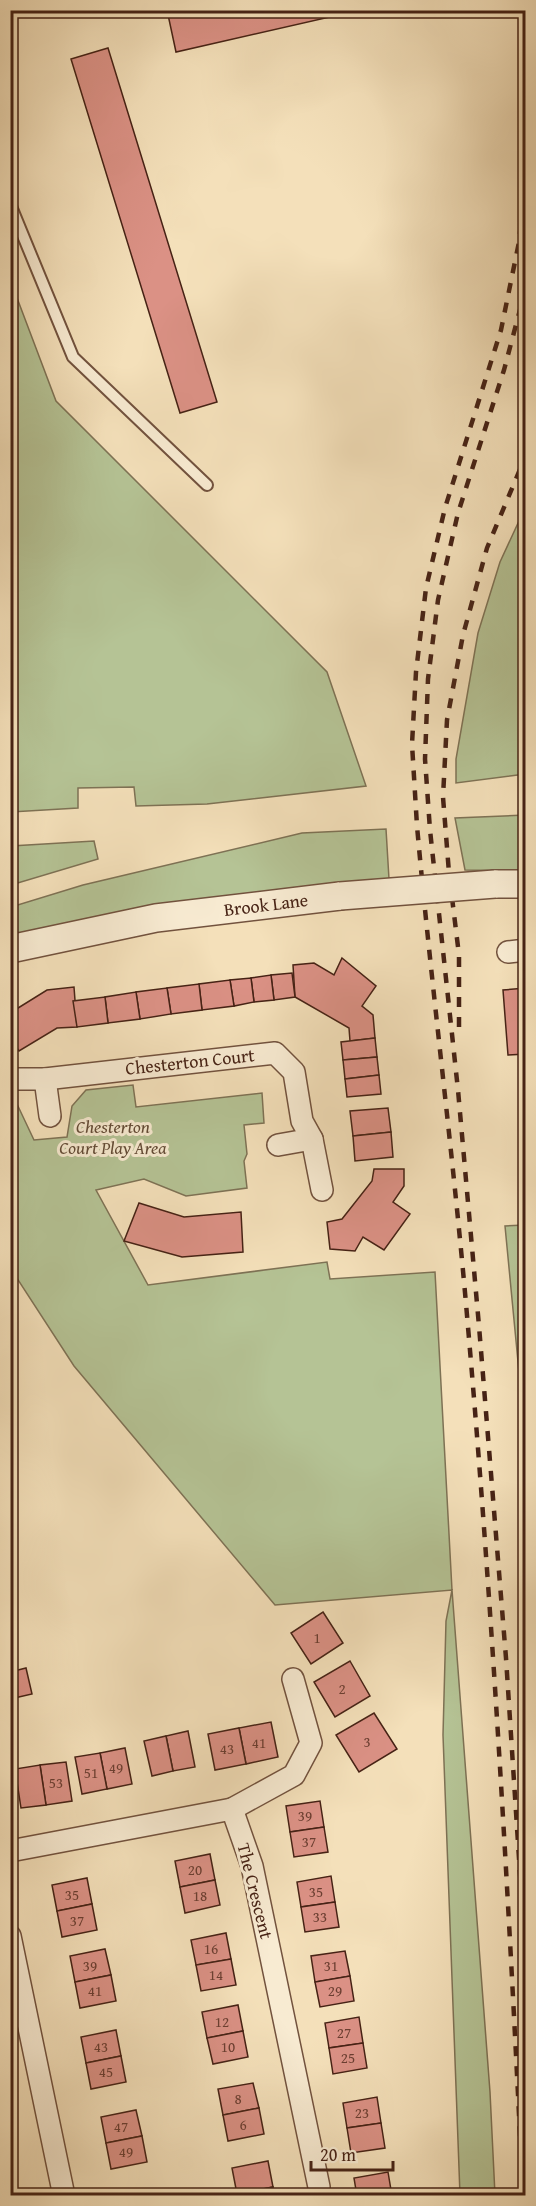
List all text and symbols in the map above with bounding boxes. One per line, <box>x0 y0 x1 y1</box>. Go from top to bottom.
street label: Brook Lane <box>222 886 310 923</box>
street label: Chesterton Court <box>124 1041 257 1082</box>
park label: Chesterton Court Play Area <box>59 1113 167 1161</box>
house number: 1 <box>313 1627 321 1648</box>
house number: 2 <box>338 1678 346 1699</box>
house number: 3 <box>363 1731 371 1752</box>
house number: 41 <box>252 1732 266 1753</box>
house number: 43 <box>220 1738 234 1759</box>
house number: 49 <box>109 1757 123 1778</box>
house number: 51 <box>84 1762 98 1783</box>
house number: 53 <box>49 1772 63 1793</box>
house number: 39 <box>298 1805 312 1826</box>
house number: 37 <box>302 1831 316 1852</box>
street label: The Crescent <box>231 1840 281 1942</box>
house number: 20 <box>188 1859 202 1880</box>
house number: 35 <box>309 1881 323 1902</box>
house number: 35 <box>65 1884 79 1905</box>
house number: 18 <box>193 1885 207 1906</box>
house number: 33 <box>313 1906 327 1927</box>
house number: 37 <box>70 1910 84 1931</box>
house number: 16 <box>204 1938 218 1959</box>
house number: 39 <box>83 1955 97 1976</box>
house number: 31 <box>324 1955 338 1976</box>
house number: 14 <box>209 1964 223 1985</box>
house number: 41 <box>88 1980 102 2001</box>
house number: 29 <box>328 1980 342 2001</box>
house number: 12 <box>215 2011 229 2032</box>
house number: 27 <box>337 2022 351 2043</box>
house number: 43 <box>94 2036 108 2057</box>
house number: 10 <box>221 2036 235 2057</box>
house number: 25 <box>341 2047 355 2068</box>
house number: 45 <box>99 2061 113 2082</box>
house number: 8 <box>234 2088 242 2109</box>
house number: 23 <box>355 2102 369 2123</box>
house number: 6 <box>239 2114 247 2135</box>
house number: 47 <box>114 2116 128 2137</box>
scale bar <box>311 2134 394 2172</box>
house number: 49 <box>119 2141 133 2162</box>
text: 20 m <box>320 2141 356 2168</box>

